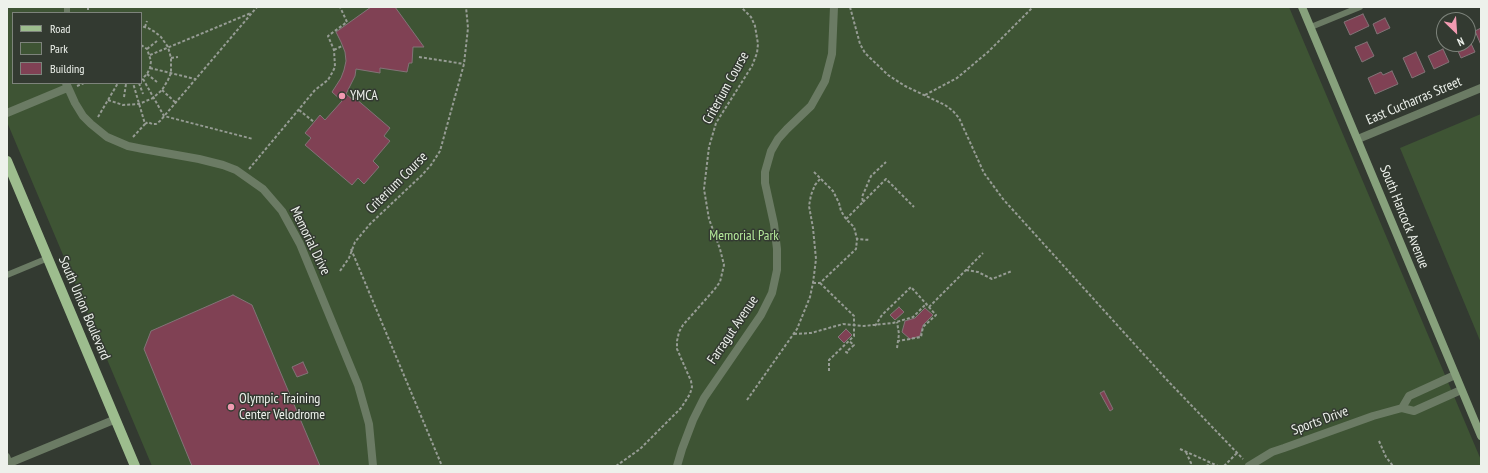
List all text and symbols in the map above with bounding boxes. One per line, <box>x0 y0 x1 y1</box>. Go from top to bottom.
legend <box>12 12 142 84</box>
north arrow <box>1436 12 1476 52</box>
text: Road <box>50 21 70 36</box>
text: N <box>1455 34 1466 50</box>
text: Park <box>50 41 68 56</box>
street label: Criterium Course <box>699 49 753 127</box>
text: Building <box>50 61 85 76</box>
street label: East Cucharras Street <box>1364 73 1464 129</box>
place label: YMCA <box>350 88 378 104</box>
marker: YMCA <box>337 91 347 101</box>
street label: Criterium Course <box>363 149 431 217</box>
street label: South Hancock Avenue <box>1376 163 1432 271</box>
street label: Memorial Drive <box>286 204 334 278</box>
park label: Memorial Park <box>709 228 779 244</box>
street label: South Union Boulevard <box>55 254 113 362</box>
street label: Farragut Avenue <box>704 293 762 367</box>
place label: Olympic Training Center Velodrome <box>239 391 325 424</box>
marker: Olympic Training Center Velodrome <box>226 402 236 412</box>
street label: Sports Drive <box>1289 403 1351 439</box>

